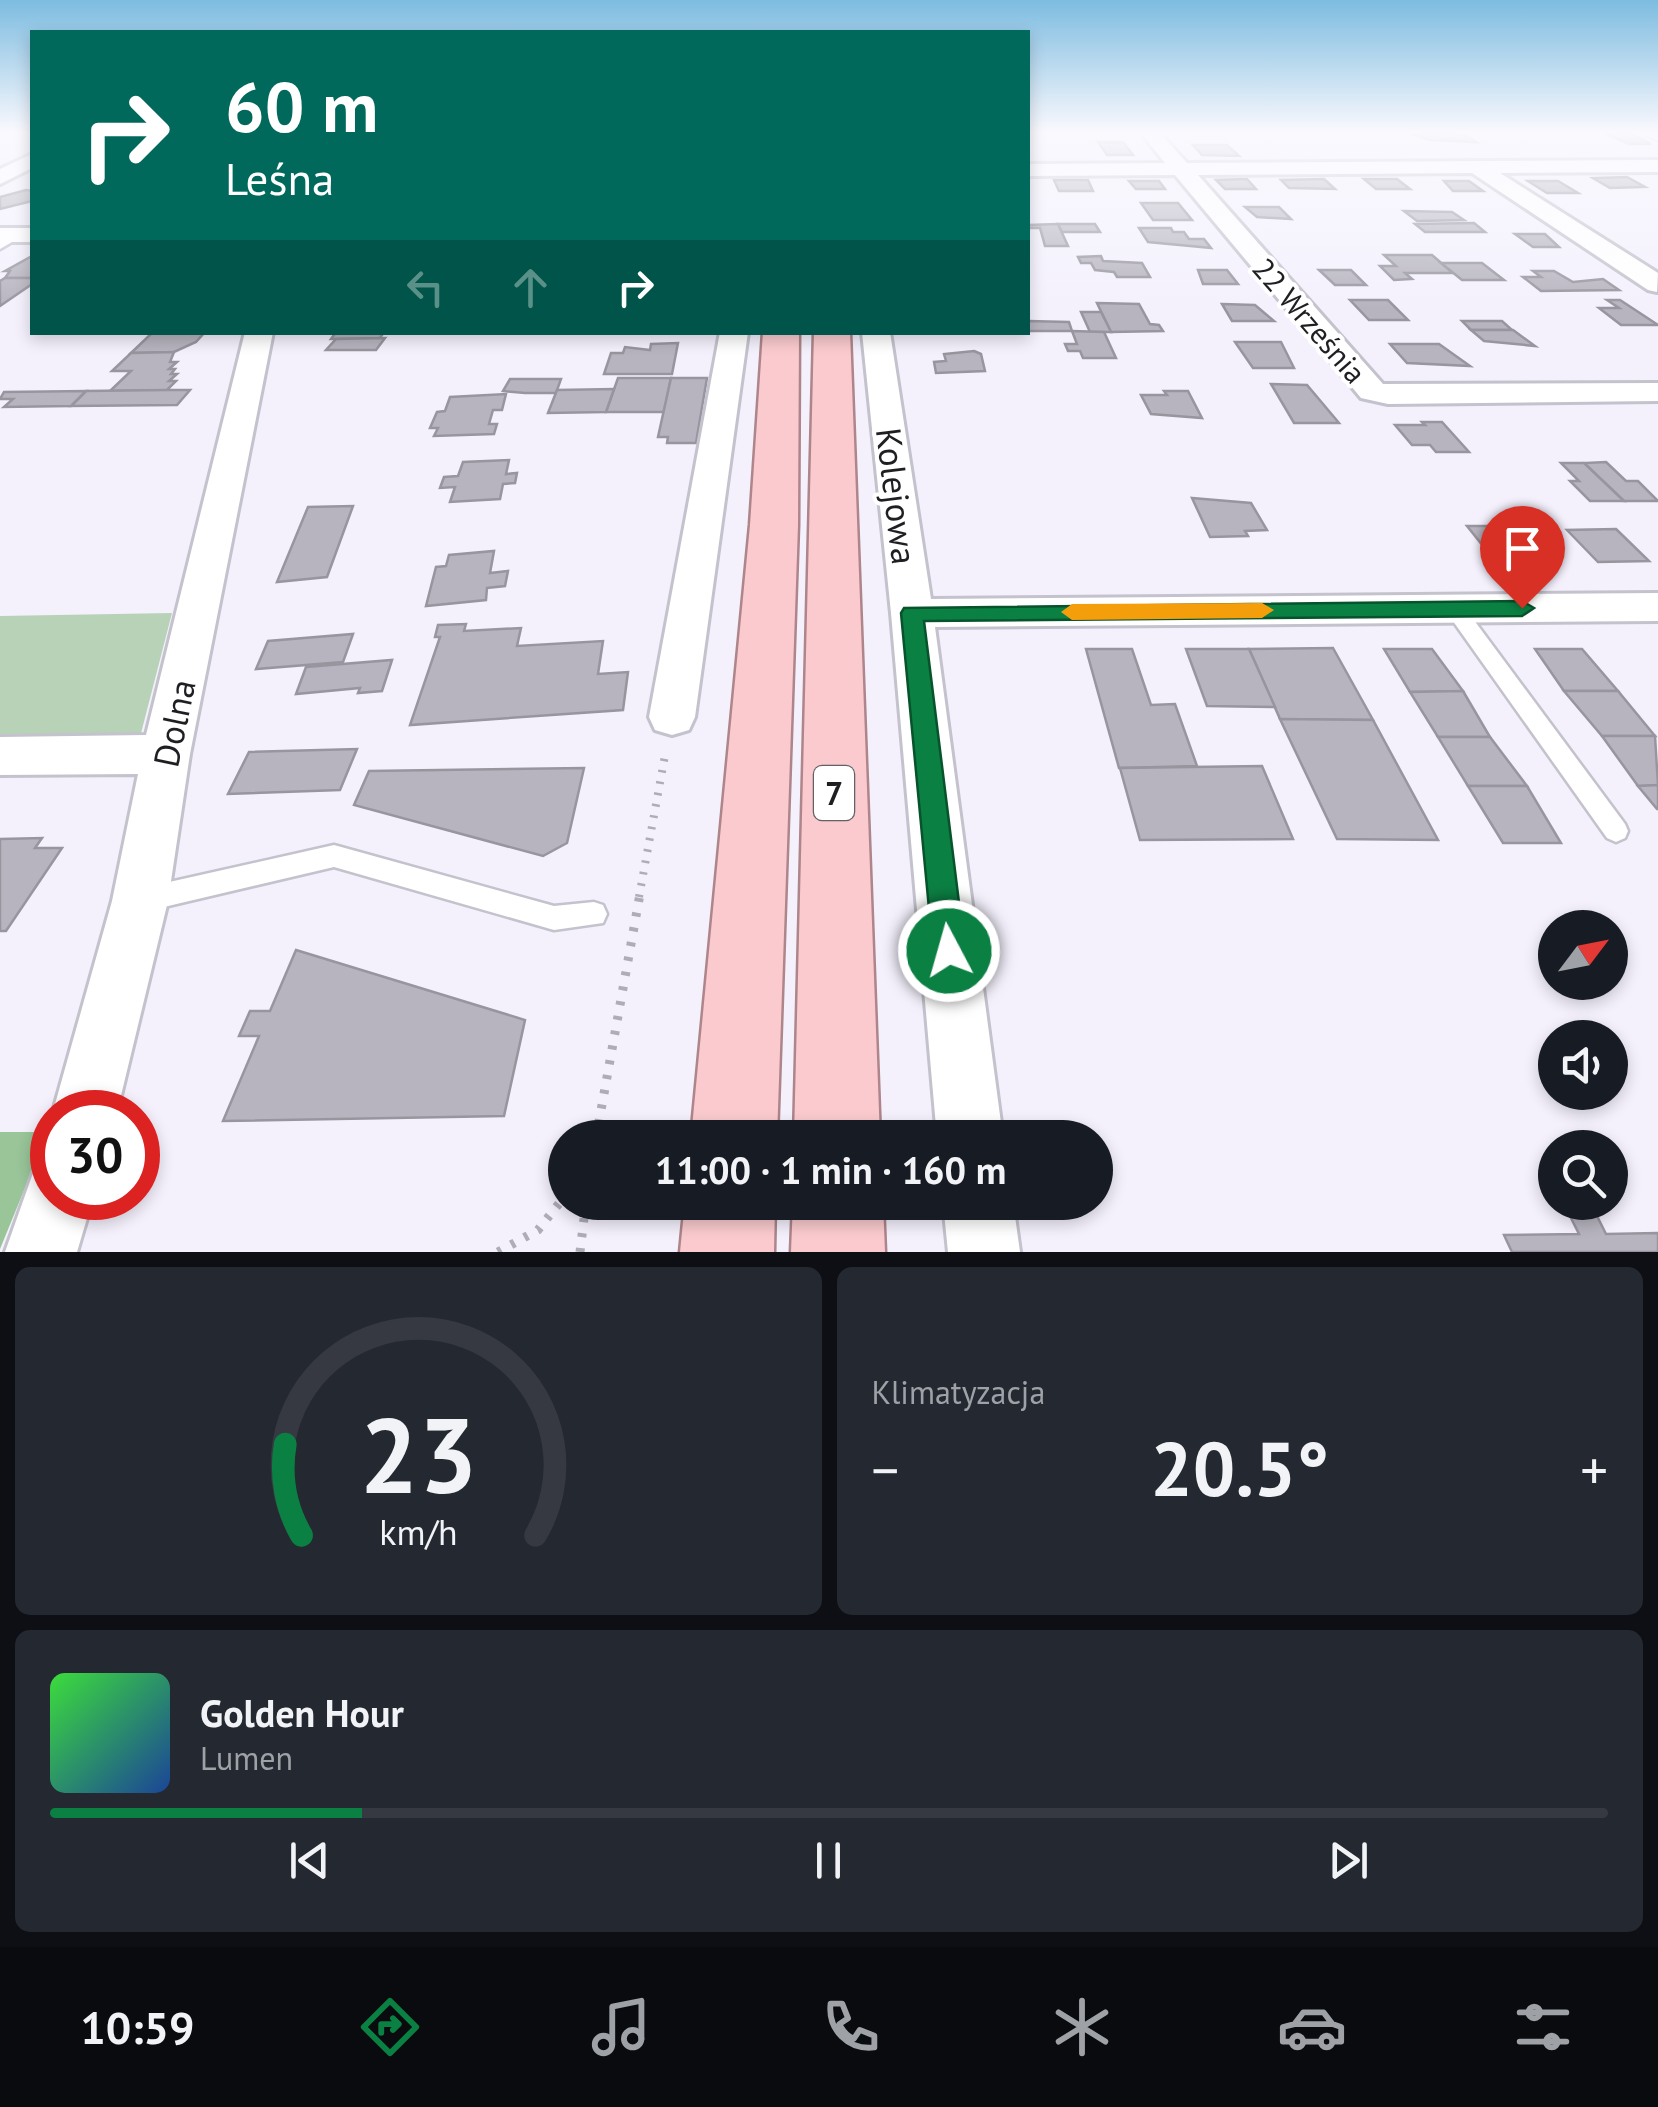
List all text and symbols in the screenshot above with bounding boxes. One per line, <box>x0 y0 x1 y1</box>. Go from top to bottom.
text: 60 m <box>225 61 378 151</box>
icon: right <box>60 70 190 200</box>
text: Leśna <box>225 149 334 207</box>
street label: 22 Września <box>1245 249 1375 391</box>
icon: left <box>398 260 453 315</box>
icon: ahead <box>503 260 558 315</box>
icon: right <box>608 260 663 315</box>
street label: Kolejowa <box>866 425 928 567</box>
pin <box>1480 506 1565 609</box>
icon: arrive <box>1495 521 1550 576</box>
street label: Dolna <box>142 675 206 771</box>
road number: 7 <box>814 766 854 820</box>
position arrow <box>897 899 1001 1003</box>
north arrow <box>1538 910 1628 1000</box>
map controls <box>1538 910 1628 1220</box>
button: sound <box>1538 1020 1628 1110</box>
speed limit sign: 30 <box>30 1090 160 1220</box>
button: search <box>1538 1130 1628 1220</box>
text: 11:00 · 1 min · 160 m <box>655 1145 1006 1194</box>
text: Klimatyzacja <box>872 1371 1045 1413</box>
text: 23 <box>359 1387 477 1522</box>
text: 20.5° <box>1150 1420 1329 1517</box>
text: − <box>872 1434 899 1505</box>
text: + <box>1580 1434 1608 1505</box>
text: km/h <box>379 1509 457 1555</box>
text: Golden Hour <box>200 1688 404 1737</box>
text: Lumen <box>200 1737 293 1779</box>
icon: previous <box>282 1833 337 1888</box>
icon: pause <box>801 1833 856 1888</box>
icon: next <box>1321 1833 1376 1888</box>
icon: directions <box>355 1992 425 2062</box>
icon: music <box>586 1992 656 2062</box>
icon: phone <box>816 1992 886 2062</box>
icon: climate <box>1047 1992 1117 2062</box>
icon: car <box>1277 1992 1347 2062</box>
icon: filters <box>1508 1992 1578 2062</box>
text: 10:59 <box>80 1998 194 2056</box>

